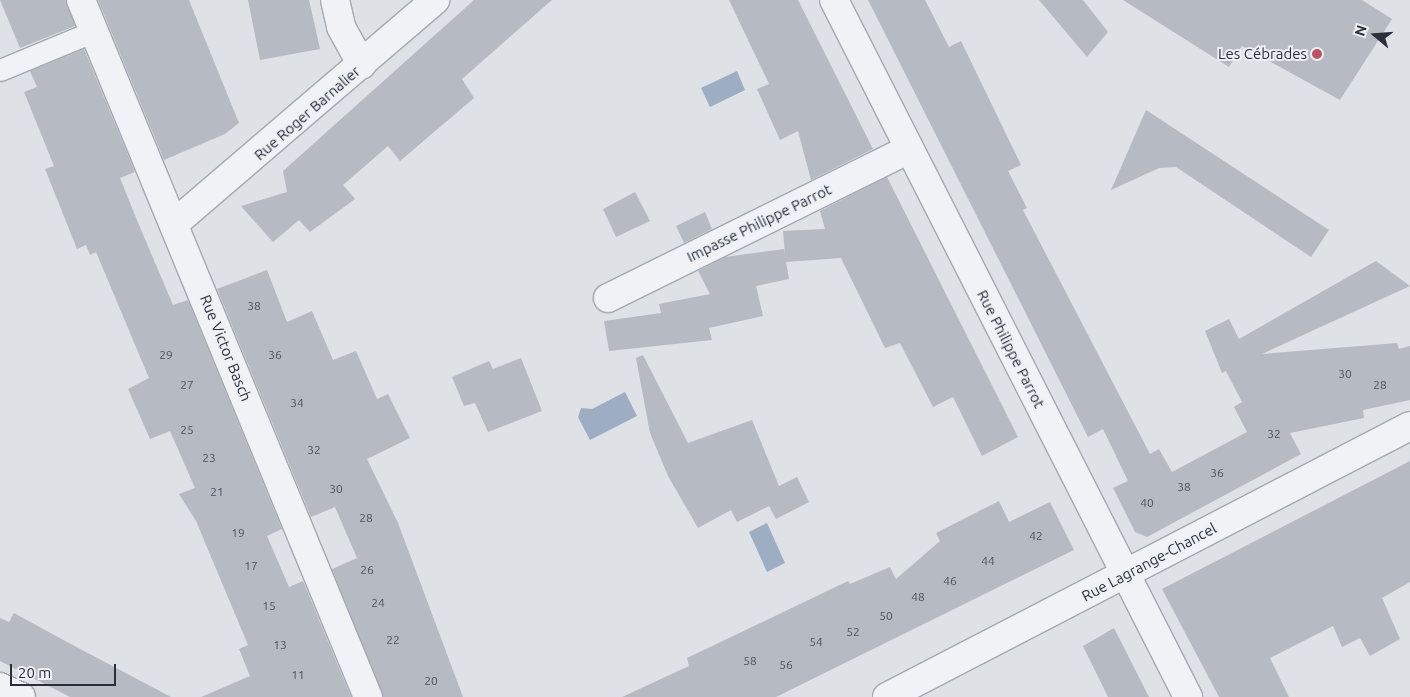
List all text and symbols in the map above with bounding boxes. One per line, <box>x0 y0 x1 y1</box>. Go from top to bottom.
north arrow <box>1350 10 1400 60</box>
text: N <box>1352 23 1370 38</box>
place label: Les Cébrades <box>1218 45 1307 63</box>
marker: Les Cébrades <box>1311 48 1323 60</box>
street label: Rue Roger Barnalier <box>250 62 364 164</box>
street label: Impasse Philippe Parrot <box>684 180 834 266</box>
street label: Rue Philippe Parrot <box>973 287 1049 411</box>
street label: Rue Victor Basch <box>196 292 256 404</box>
house number: 38 <box>247 299 261 313</box>
house number: 29 <box>159 348 173 362</box>
house number: 36 <box>268 348 282 362</box>
house number: 30 <box>1338 367 1352 381</box>
house number: 27 <box>180 378 194 392</box>
house number: 28 <box>1373 378 1387 392</box>
house number: 34 <box>290 396 304 410</box>
house number: 25 <box>180 423 194 437</box>
house number: 32 <box>1267 427 1281 441</box>
house number: 32 <box>307 443 321 457</box>
house number: 23 <box>202 451 216 465</box>
house number: 36 <box>1210 466 1224 480</box>
house number: 38 <box>1177 480 1191 494</box>
house number: 30 <box>329 482 343 496</box>
house number: 21 <box>210 485 224 499</box>
house number: 40 <box>1140 496 1154 510</box>
house number: 28 <box>359 511 373 525</box>
street label: Rue Lagrange-Chancel <box>1079 519 1219 605</box>
house number: 19 <box>231 526 245 540</box>
house number: 42 <box>1029 529 1043 543</box>
house number: 44 <box>981 554 995 568</box>
house number: 17 <box>244 559 258 573</box>
house number: 26 <box>360 563 374 577</box>
house number: 46 <box>943 574 957 588</box>
house number: 48 <box>911 590 925 604</box>
house number: 24 <box>371 596 385 610</box>
house number: 15 <box>262 599 276 613</box>
house number: 50 <box>879 609 893 623</box>
house number: 52 <box>846 625 860 639</box>
house number: 22 <box>386 633 400 647</box>
house number: 54 <box>809 635 823 649</box>
house number: 13 <box>273 638 287 652</box>
scale bar <box>12 654 119 686</box>
house number: 58 <box>743 654 757 668</box>
house number: 56 <box>779 658 793 672</box>
text: 20 m <box>18 664 51 681</box>
house number: 11 <box>291 668 305 682</box>
house number: 20 <box>424 674 438 688</box>

